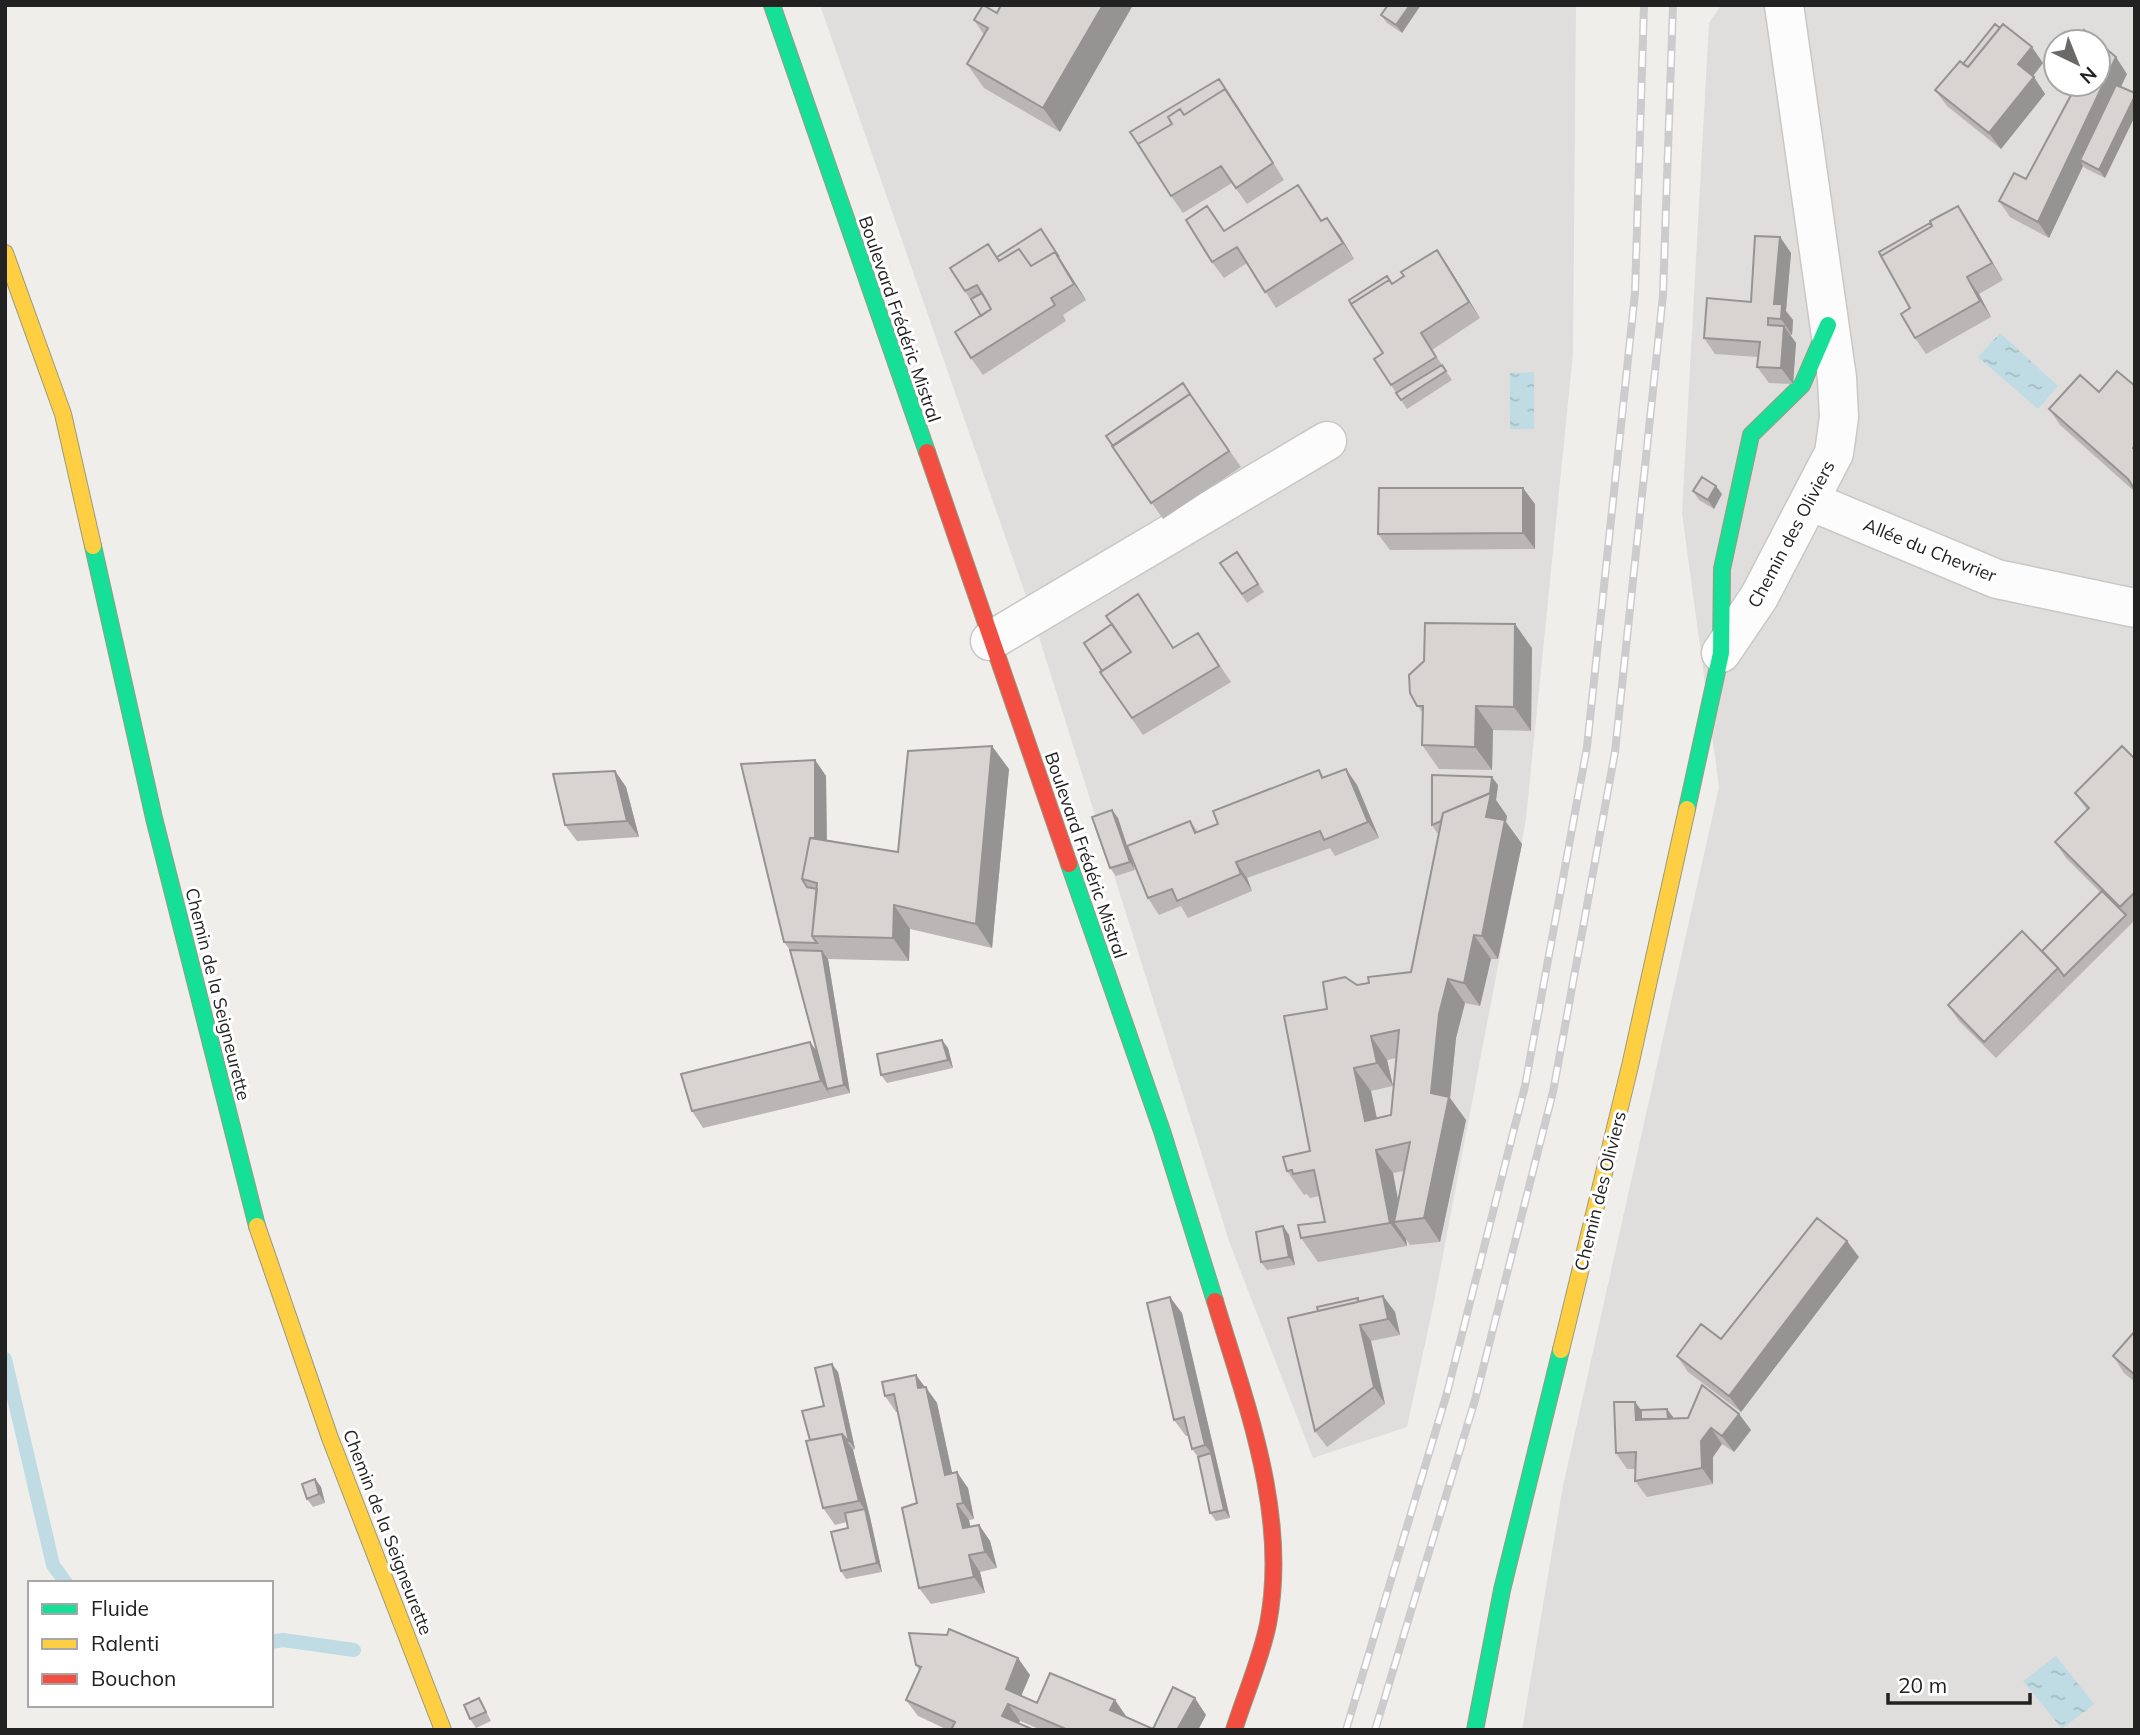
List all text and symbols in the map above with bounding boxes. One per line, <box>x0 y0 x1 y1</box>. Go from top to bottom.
north arrow <box>2042 28 2112 98</box>
text: N <box>2075 62 2102 89</box>
street label: Boulevard Frédéric Mistral <box>854 213 946 425</box>
street label: Chemin des Oliviers <box>1742 456 1840 612</box>
street label: Allée du Chevrier <box>1860 513 2000 587</box>
street label: Boulevard Frédéric Mistral <box>1040 749 1132 961</box>
street label: Chemin de la Seigneurette <box>180 885 256 1103</box>
street label: Chemin des Oliviers <box>1569 1109 1631 1273</box>
street label: Chemin de la Seigneurette <box>338 1426 438 1638</box>
legend <box>28 1581 273 1707</box>
text: Fluide <box>91 1595 149 1621</box>
text: Ralenti <box>91 1630 159 1656</box>
scale bar <box>1888 1662 2030 1706</box>
text: Bouchon <box>91 1665 176 1691</box>
text: 20 m <box>1898 1672 1947 1698</box>

